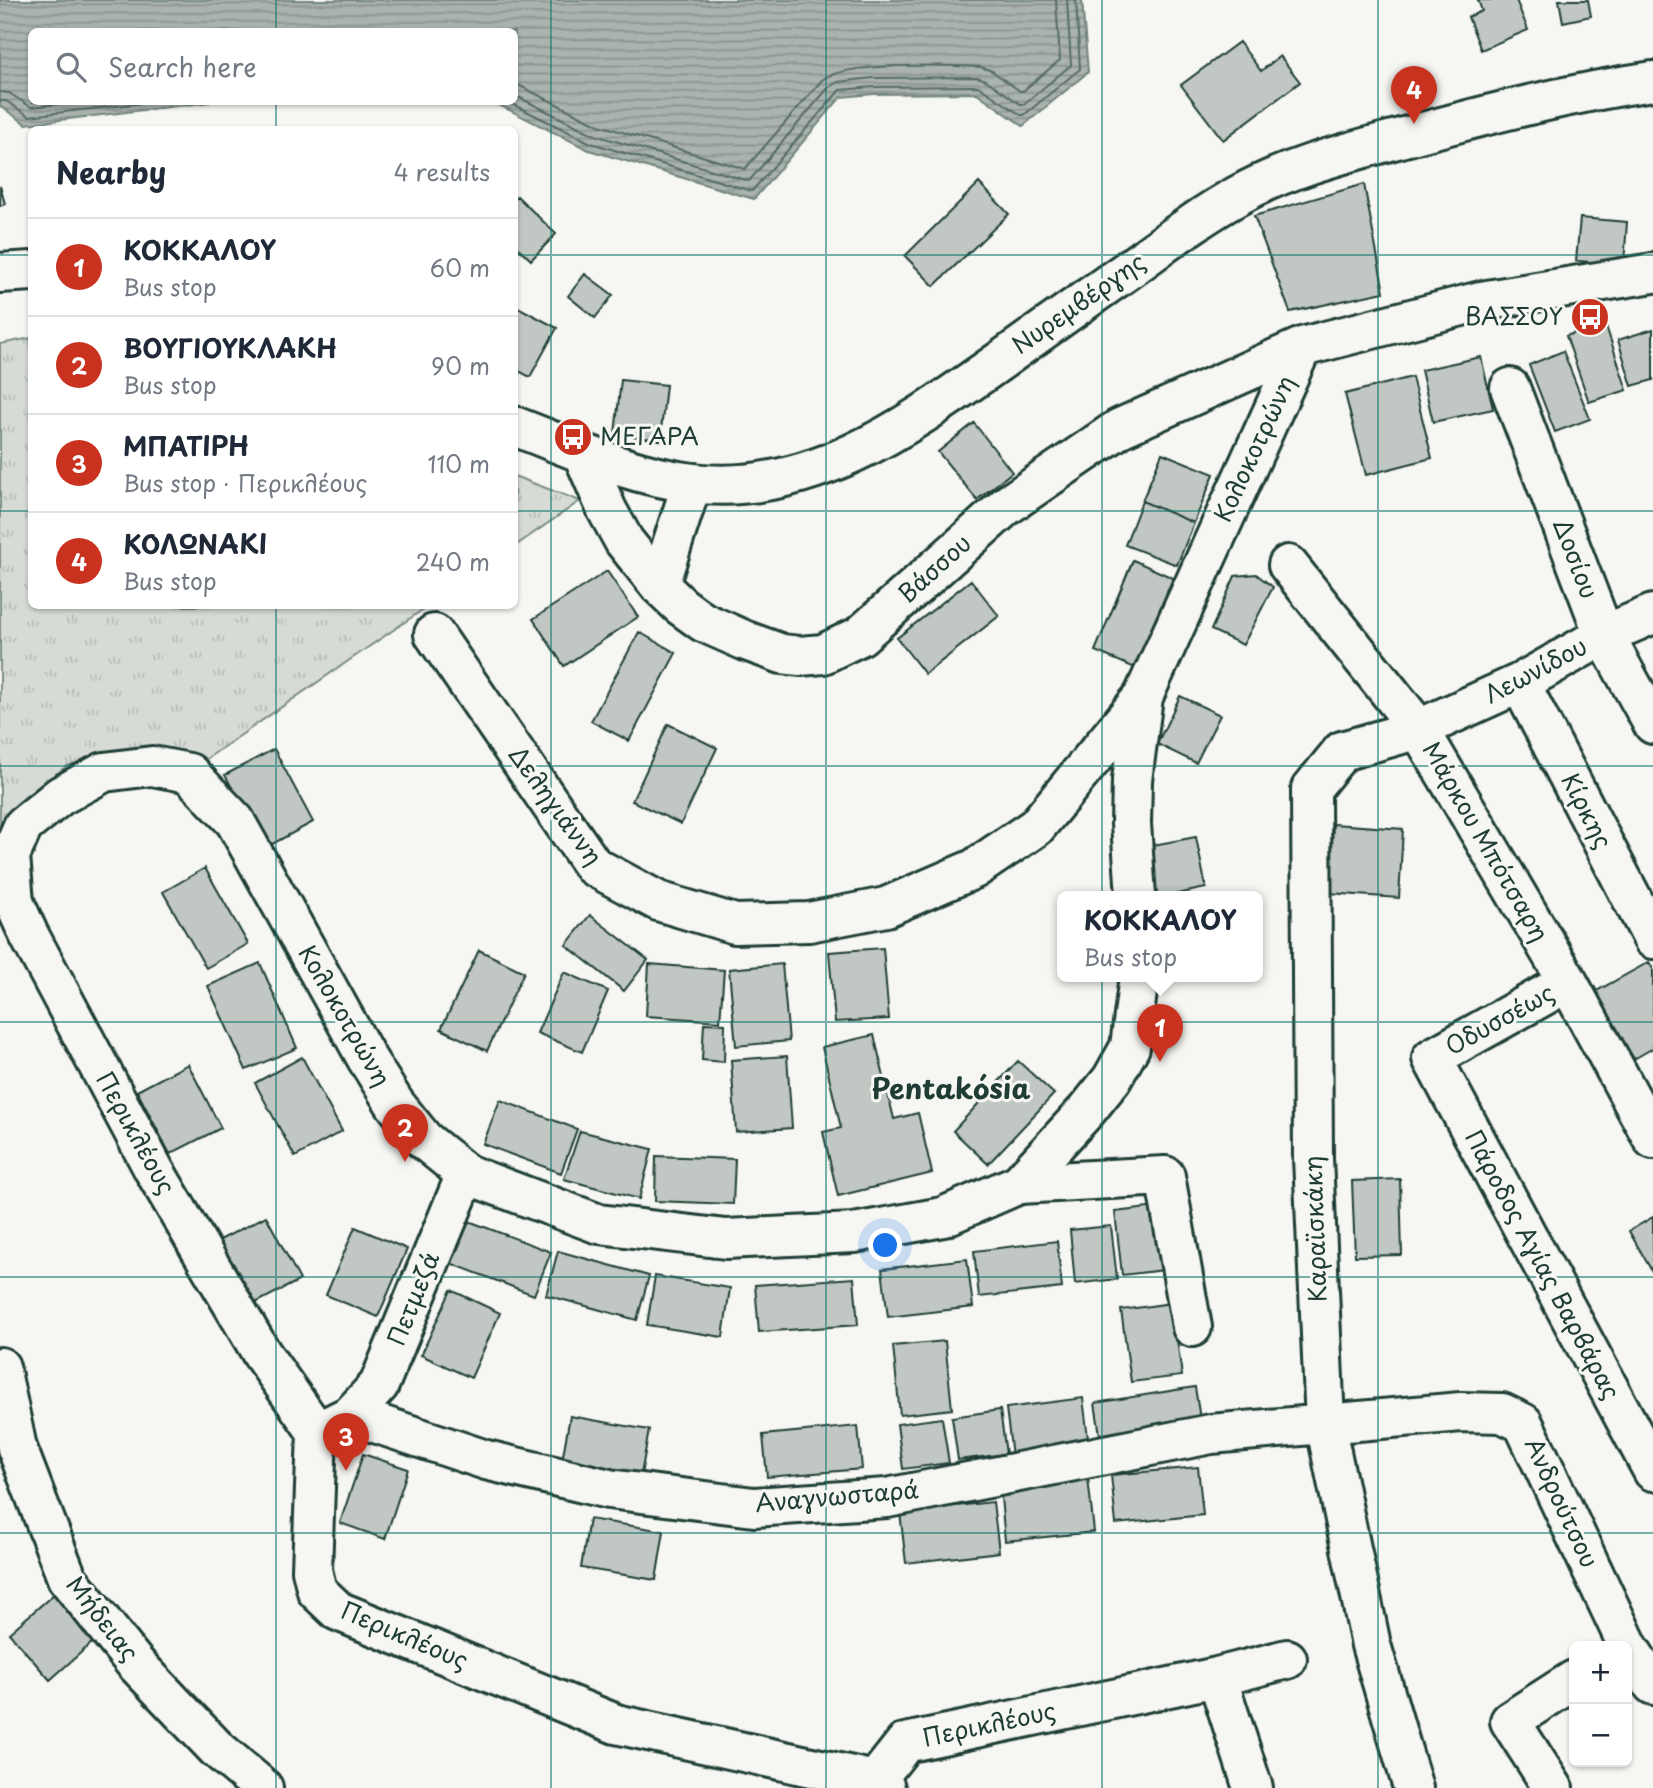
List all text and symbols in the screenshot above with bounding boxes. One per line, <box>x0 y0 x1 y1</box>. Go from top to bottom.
search box <box>28 28 518 105</box>
text: Search here <box>108 47 257 86</box>
icon: search <box>52 48 90 86</box>
pin: 4 <box>1391 66 1437 124</box>
text: Nearby <box>56 149 166 194</box>
text: 4 results <box>394 154 490 189</box>
text: ΚΟΚΚΑΛΟΥ <box>123 230 276 269</box>
street label: Νυρεμβέργης <box>1004 243 1152 362</box>
text: 1 <box>74 250 85 285</box>
text: 60 m <box>430 250 490 285</box>
text: Bus stop <box>123 269 217 304</box>
bus stop icon: ΒΑΣΣΟΥ <box>1569 296 1611 338</box>
place label: ΒΑΣΣΟΥ <box>1465 297 1563 333</box>
text: ΒΟΥΓΙΟΥΚΛΑΚΗ <box>123 328 337 367</box>
text: 2 <box>71 348 87 383</box>
text: 90 m <box>431 348 490 383</box>
text: Bus stop <box>123 367 217 402</box>
street label: Κολοκοτρώνη <box>1204 369 1303 527</box>
bus stop icon: ΜΕΓΑΡΑ <box>552 416 594 458</box>
place label: ΜΕΓΑΡΑ <box>600 417 699 453</box>
text: ΜΠΑΤΙΡΗ <box>123 426 249 465</box>
text: 3 <box>71 446 87 481</box>
text: 110 m <box>428 446 490 481</box>
text: Bus stop · Περικλέους <box>123 465 367 500</box>
street label: Δοσίου <box>1545 513 1609 604</box>
text: ΚΟΛΩΝΑΚΙ <box>123 524 267 563</box>
street label: Βάσσου <box>889 525 978 610</box>
text: 4 <box>71 544 87 579</box>
text: 240 m <box>416 544 490 579</box>
text: Bus stop <box>123 563 217 598</box>
street label: Λεωνίδου <box>1477 627 1593 711</box>
street label: Μάρκου Μπότσαρη <box>1415 734 1559 948</box>
street label: Δεληγιάννη <box>501 738 612 872</box>
street label: Κίρκης <box>1553 766 1622 854</box>
popup <box>1057 891 1263 982</box>
text: ΚΟΚΚΑΛΟΥ <box>1084 900 1236 939</box>
street label: Κολοκοτρώνη <box>291 938 401 1092</box>
text: Bus stop <box>1084 939 1177 974</box>
street label: Οδυσσέως <box>1438 973 1560 1063</box>
pin: 1 <box>1137 1004 1183 1062</box>
street label: Περικλέους <box>88 1064 185 1200</box>
district label: Pentakósia <box>871 1066 1031 1109</box>
pin: 2 <box>382 1104 428 1162</box>
street label: Πάροδος Αγίας Βαρβάρας <box>1457 1123 1630 1405</box>
street label: Καραϊσκάκη <box>1293 1155 1335 1303</box>
your location <box>868 1228 902 1262</box>
street label: Πετμεζά <box>377 1246 447 1351</box>
pin: 3 <box>323 1413 369 1471</box>
street label: Ανδρούτσου <box>1517 1431 1609 1573</box>
street label: Αναγνωσταρά <box>753 1470 920 1520</box>
street label: Μήδειας <box>59 1567 149 1668</box>
street label: Περικλέους <box>335 1591 474 1677</box>
map controls <box>1569 1641 1632 1767</box>
button: + <box>1569 1641 1632 1704</box>
street label: Περικλέους <box>918 1691 1059 1755</box>
button: − <box>1569 1704 1632 1767</box>

